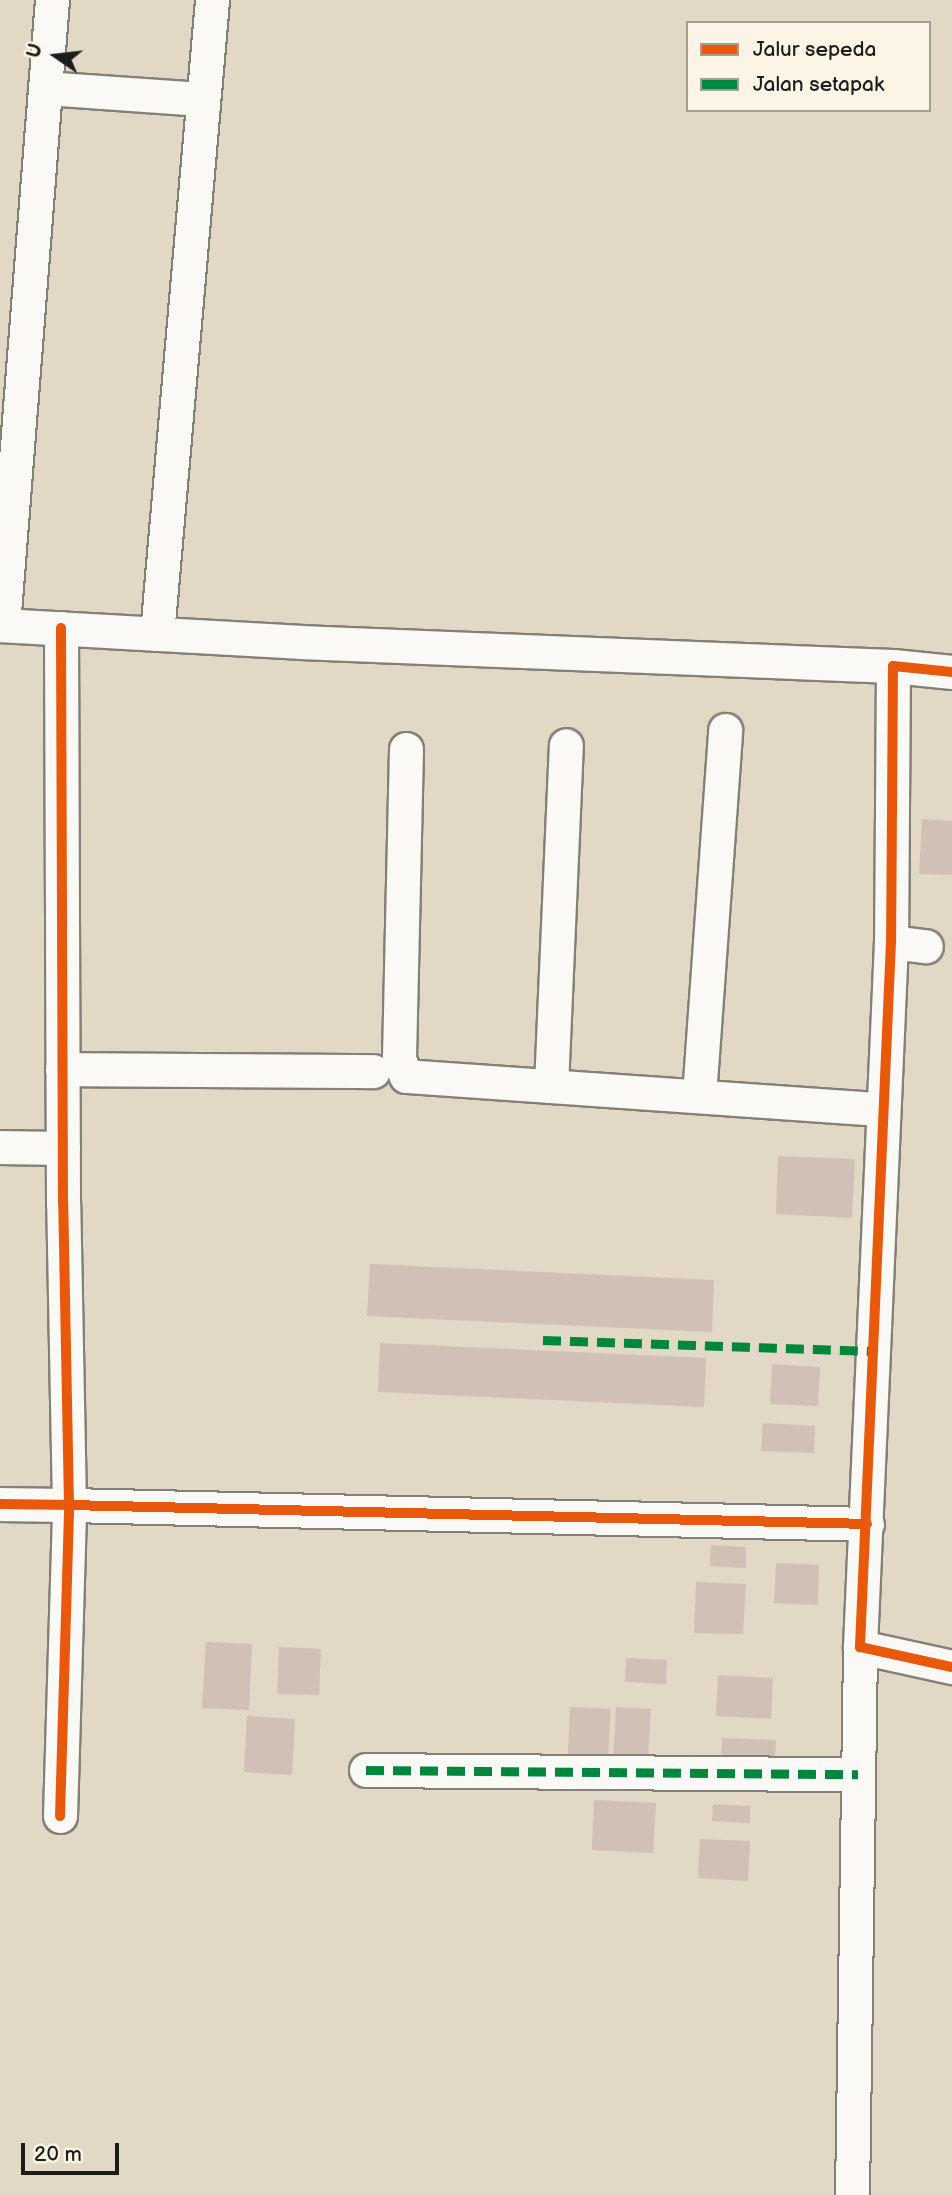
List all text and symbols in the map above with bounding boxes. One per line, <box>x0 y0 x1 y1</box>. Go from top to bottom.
north arrow <box>21 21 91 91</box>
legend <box>686 21 931 112</box>
text: Jalur sepeda <box>753 37 876 62</box>
text: U <box>22 41 48 60</box>
text: Jalan setapak <box>753 72 884 97</box>
scale bar <box>24 2128 122 2172</box>
text: 20 m <box>34 2142 82 2167</box>

